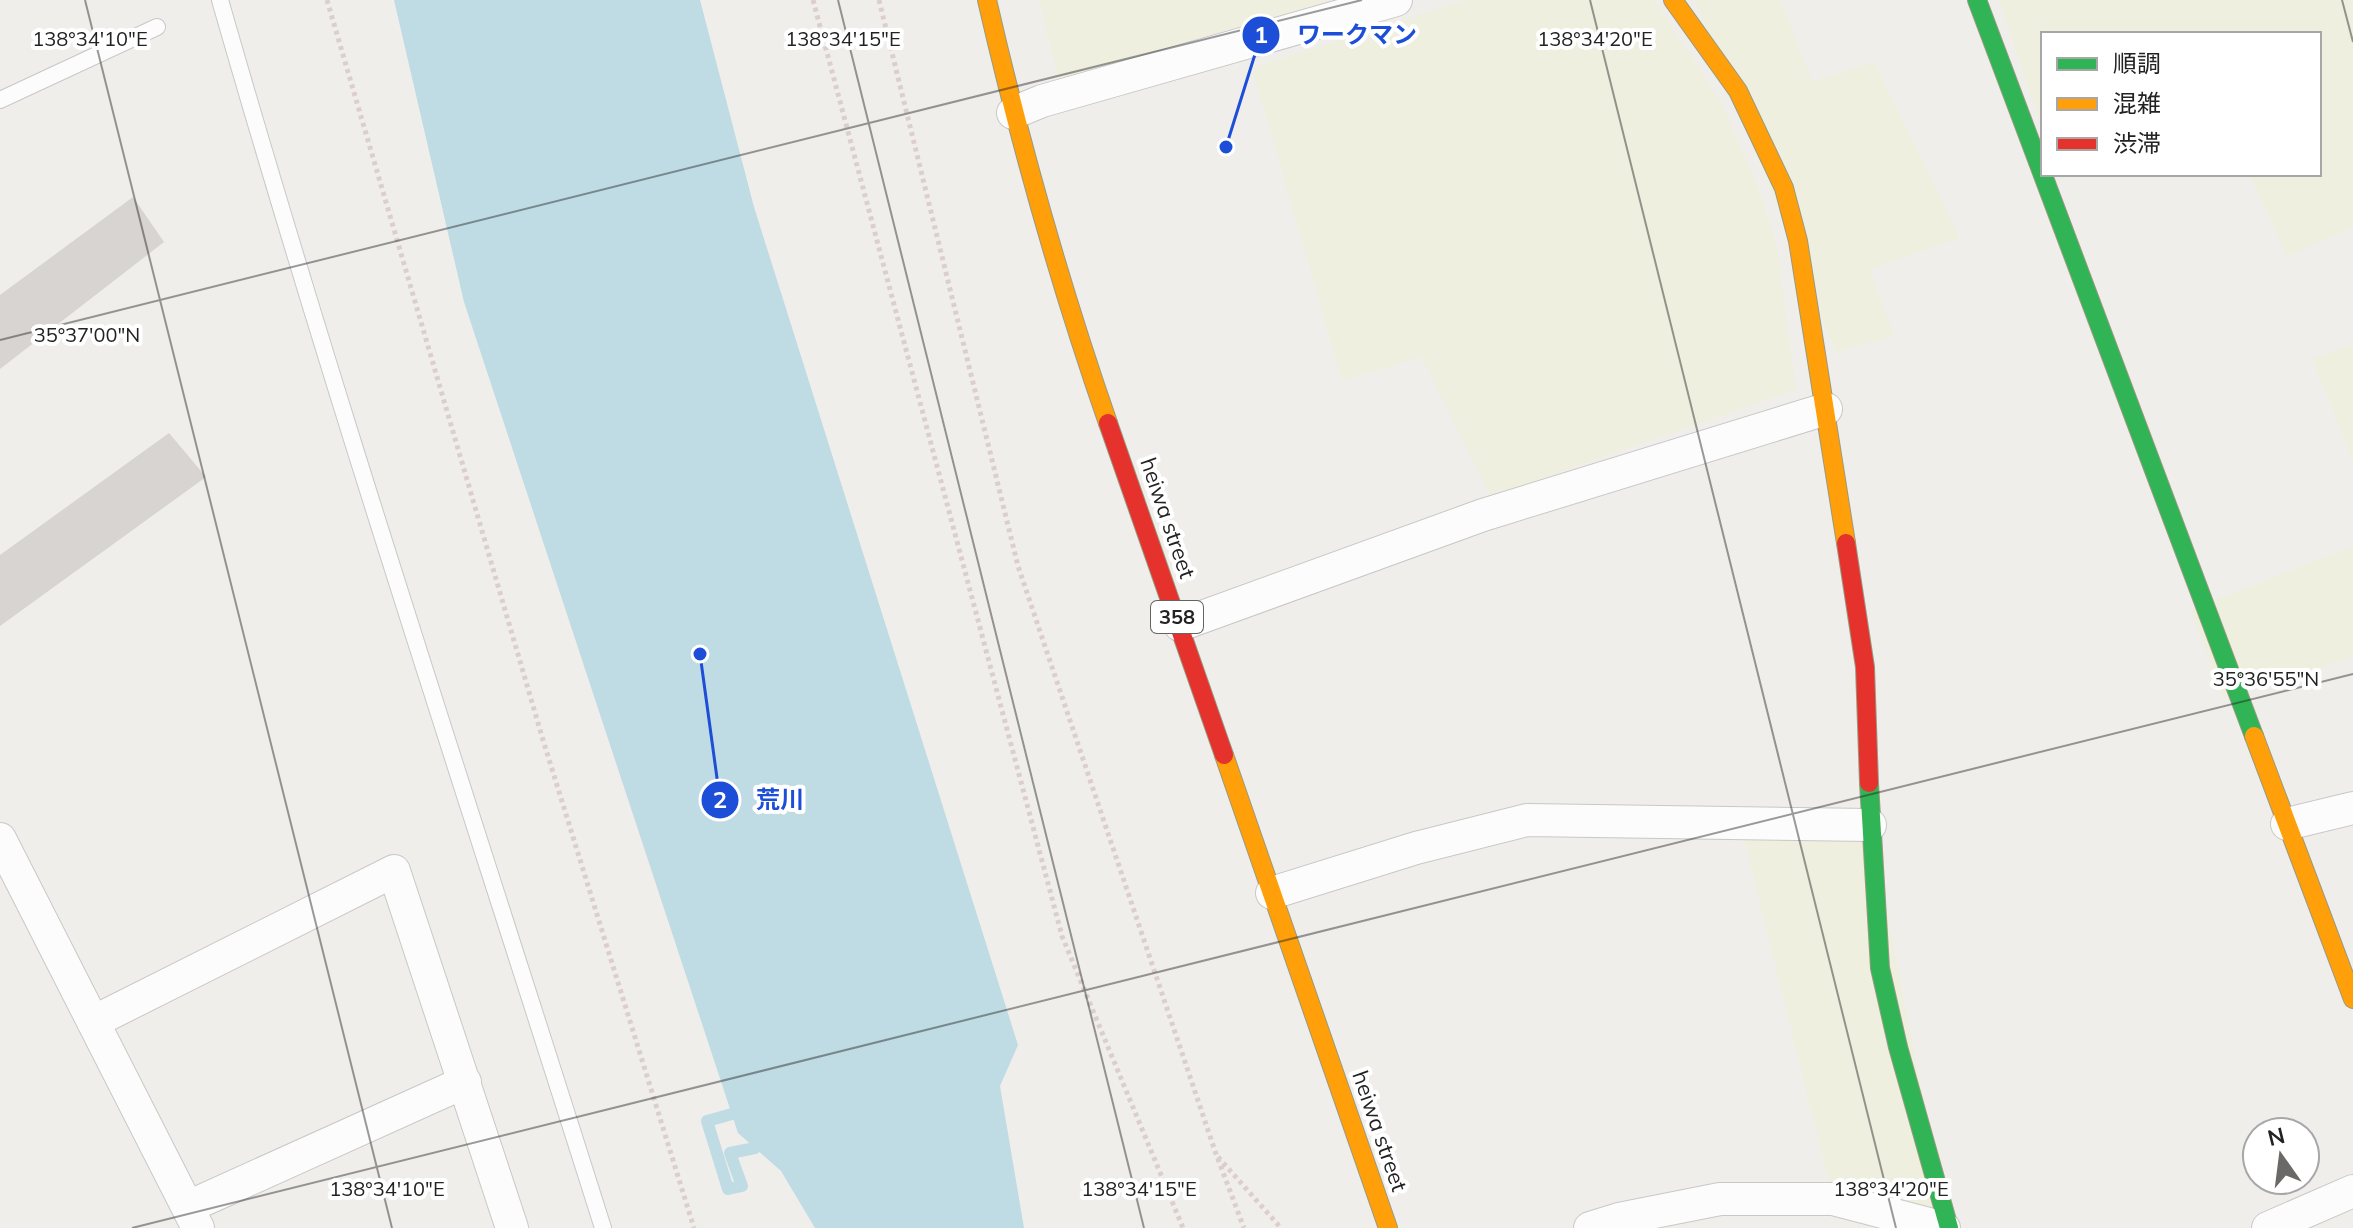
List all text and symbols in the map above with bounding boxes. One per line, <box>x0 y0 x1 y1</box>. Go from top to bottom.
callout: ワークマン <box>1241 11 1433 59</box>
text: 1 <box>1254 19 1268 49</box>
text: ワークマン <box>1297 19 1417 49</box>
text: 138°34'10"E <box>32 26 148 51</box>
text: 138°34'15"E <box>785 26 901 51</box>
text: 138°34'20"E <box>1537 26 1653 51</box>
legend <box>2041 32 2321 176</box>
text: 順調 <box>2113 48 2161 78</box>
text: 混雑 <box>2113 88 2161 118</box>
text: 渋滞 <box>2113 128 2161 158</box>
text: 35°37'00"N <box>34 322 140 347</box>
street label: heiwa street <box>1134 454 1202 582</box>
road number: 358 <box>1151 601 1203 633</box>
text: 35°36'55"N <box>2213 666 2319 691</box>
callout: 荒川 <box>700 776 820 824</box>
text: 2 <box>713 784 727 814</box>
text: 荒川 <box>756 784 804 814</box>
street label: heiwa street <box>1346 1067 1414 1195</box>
north arrow <box>2241 1116 2321 1196</box>
text: N <box>2265 1121 2288 1152</box>
text: 138°34'10"E <box>329 1176 445 1201</box>
text: 138°34'15"E <box>1081 1176 1197 1201</box>
text: 138°34'20"E <box>1833 1176 1949 1201</box>

